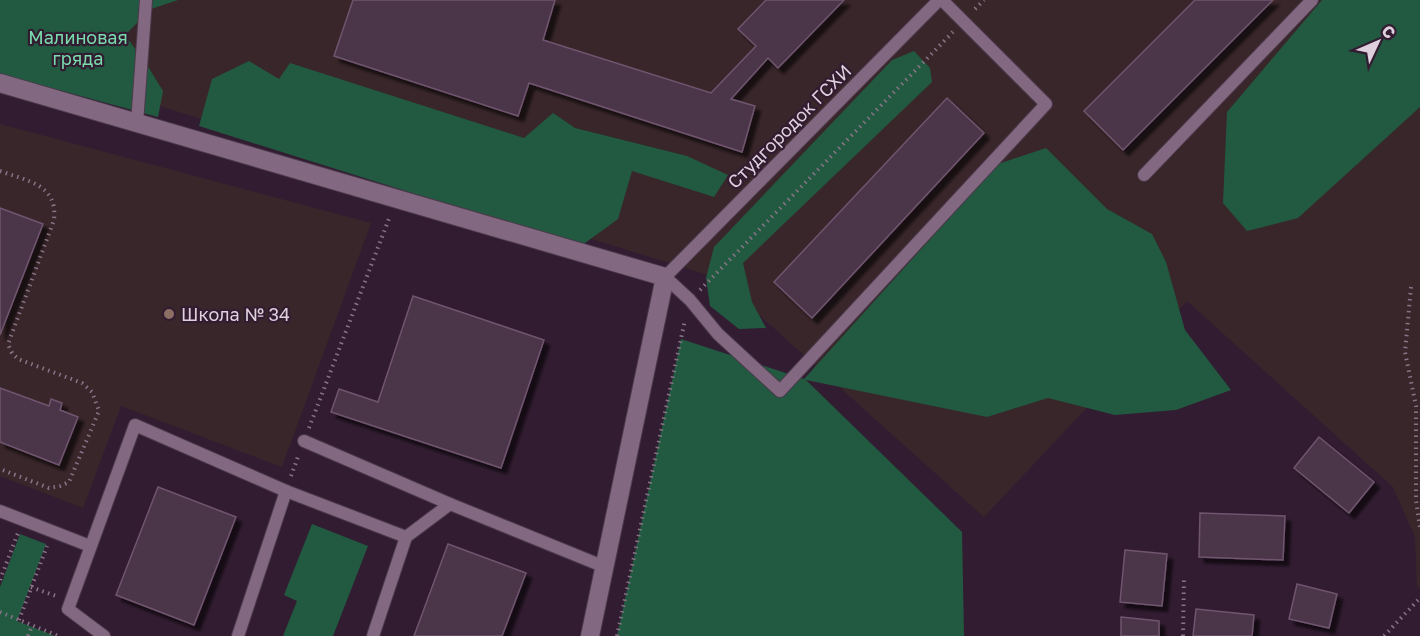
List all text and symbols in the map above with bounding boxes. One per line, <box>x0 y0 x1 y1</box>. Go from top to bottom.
north arrow <box>1348 12 1408 72</box>
text: С <box>1378 21 1400 43</box>
park label: Малиновая гряда <box>28 26 128 69</box>
street label: Студгородок ГСХИ <box>722 59 856 193</box>
place label: Школа № 34 <box>181 303 290 325</box>
marker: Школа № 34 <box>162 307 176 321</box>

